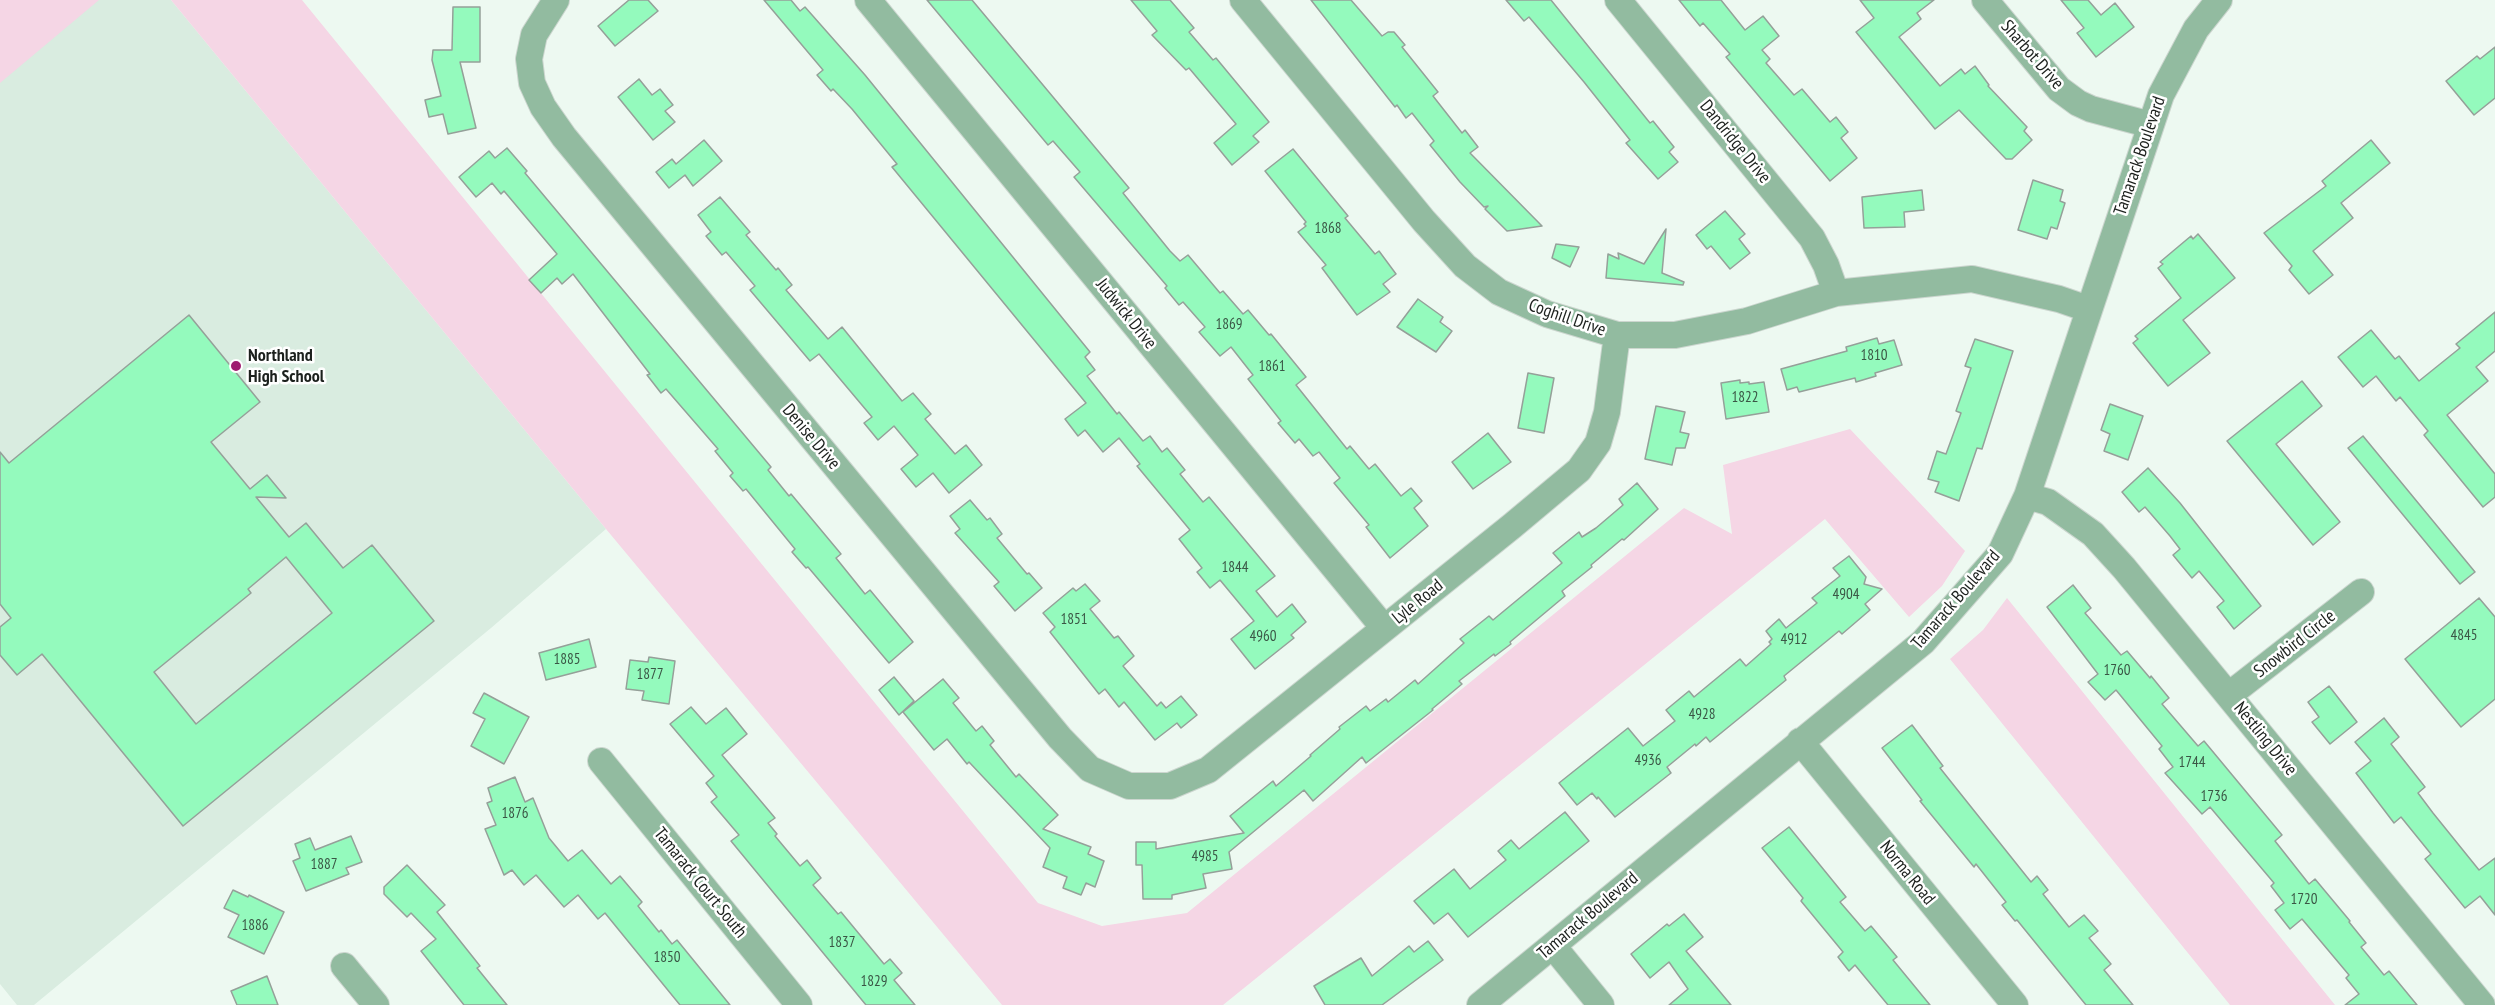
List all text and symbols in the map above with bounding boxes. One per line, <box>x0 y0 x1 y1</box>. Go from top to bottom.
street label: Sharbot Drive <box>1996 16 2068 94</box>
street label: Tamarack Boulevard <box>2110 94 2170 218</box>
street label: Dandridge Drive <box>1695 96 1775 188</box>
house number: 1868 <box>1315 220 1341 238</box>
street label: Judwick Drive <box>1091 274 1161 354</box>
street label: Coghill Drive <box>1526 295 1608 341</box>
house number: 1869 <box>1216 316 1242 334</box>
place label: Northland High School <box>248 345 324 388</box>
house number: 1810 <box>1861 347 1887 365</box>
house number: 1861 <box>1259 358 1285 376</box>
marker: Northland High School <box>229 359 243 373</box>
house number: 1822 <box>1732 389 1758 407</box>
street label: Denise Drive <box>777 400 845 474</box>
street label: Tamarack Boulevard <box>1907 546 2005 654</box>
house number: 1844 <box>1222 559 1248 577</box>
street label: Lyle Road <box>1388 575 1448 629</box>
house number: 4904 <box>1833 586 1859 604</box>
street label: Snowbird Circle <box>2250 606 2340 682</box>
house number: 1851 <box>1061 611 1087 629</box>
house number: 4845 <box>2451 627 2477 645</box>
house number: 4960 <box>1250 628 1276 646</box>
house number: 4912 <box>1781 631 1807 649</box>
house number: 1885 <box>554 651 580 669</box>
house number: 1760 <box>2104 662 2130 680</box>
house number: 1877 <box>637 666 663 684</box>
street label: Nestling Drive <box>2229 698 2301 780</box>
house number: 4928 <box>1689 706 1715 724</box>
house number: 4936 <box>1635 752 1661 770</box>
house number: 1744 <box>2179 754 2205 772</box>
house number: 1736 <box>2201 788 2227 806</box>
house number: 1876 <box>502 805 528 823</box>
street label: Tamarack Court South <box>649 824 751 942</box>
street label: Norma Road <box>1875 837 1939 909</box>
house number: 4985 <box>1192 848 1218 866</box>
house number: 1887 <box>311 856 337 874</box>
street label: Tamarack Boulevard <box>1533 868 1643 964</box>
house number: 1720 <box>2291 891 2317 909</box>
house number: 1886 <box>242 917 268 935</box>
house number: 1837 <box>829 934 855 952</box>
house number: 1850 <box>654 949 680 967</box>
house number: 1829 <box>861 973 887 991</box>

